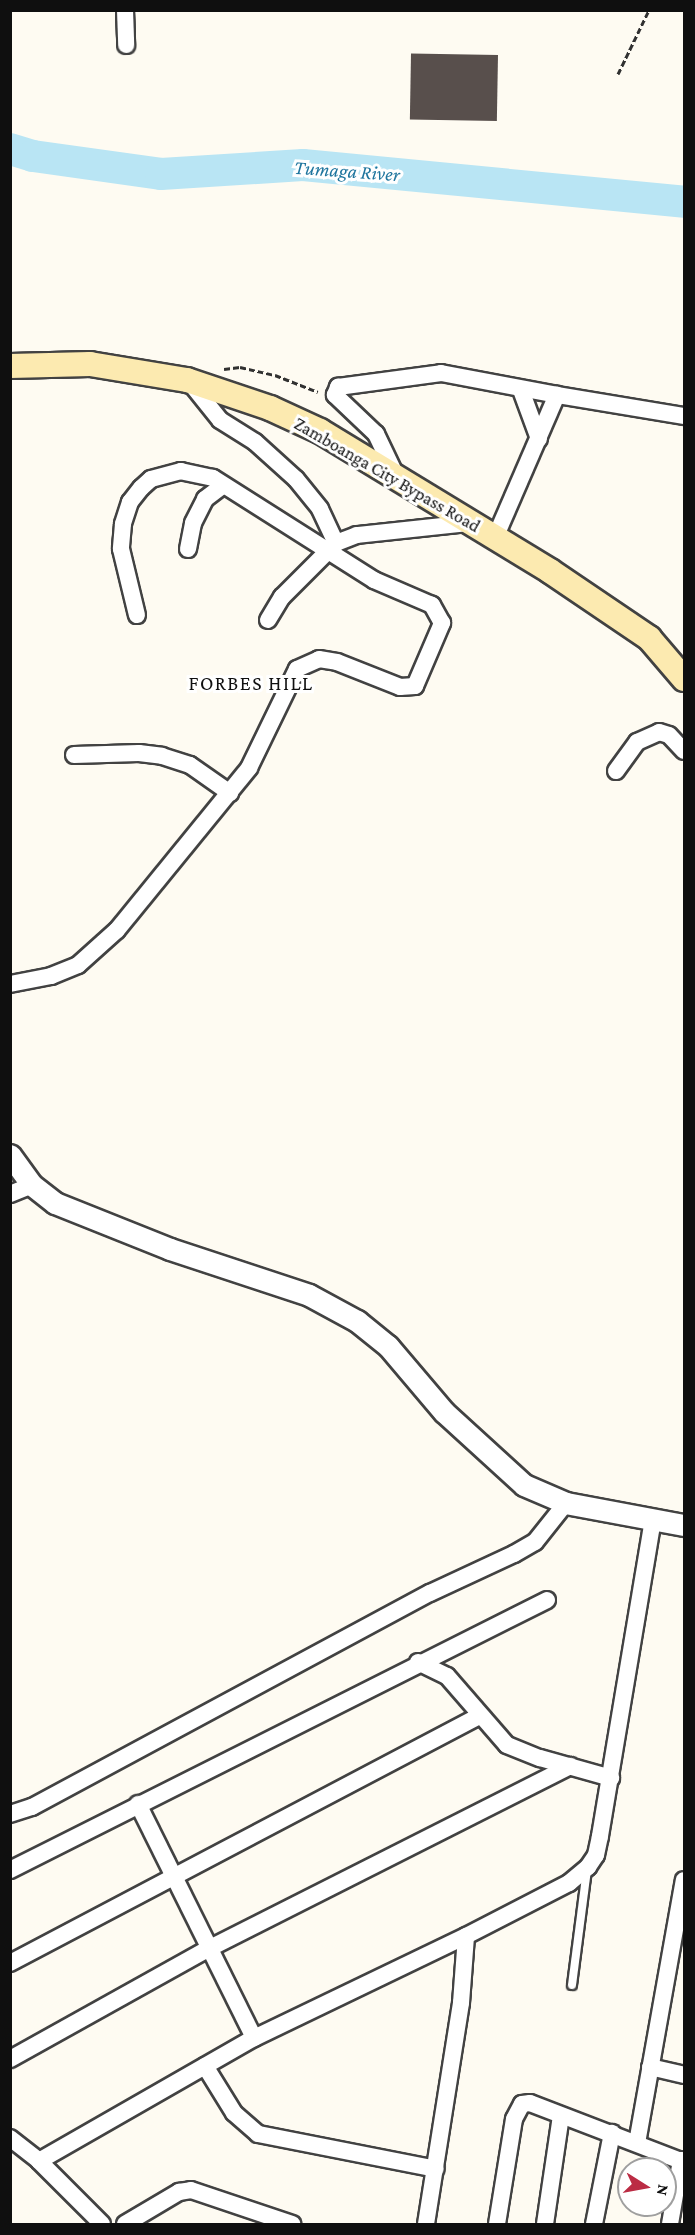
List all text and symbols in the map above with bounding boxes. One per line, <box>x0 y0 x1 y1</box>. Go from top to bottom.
water label: Tumaga River <box>293 155 401 187</box>
street label: Zamboanga City Bypass Road <box>290 413 484 537</box>
district label: FORBES HILL <box>189 671 313 695</box>
north arrow <box>617 2157 677 2217</box>
text: N <box>654 2183 673 2197</box>

